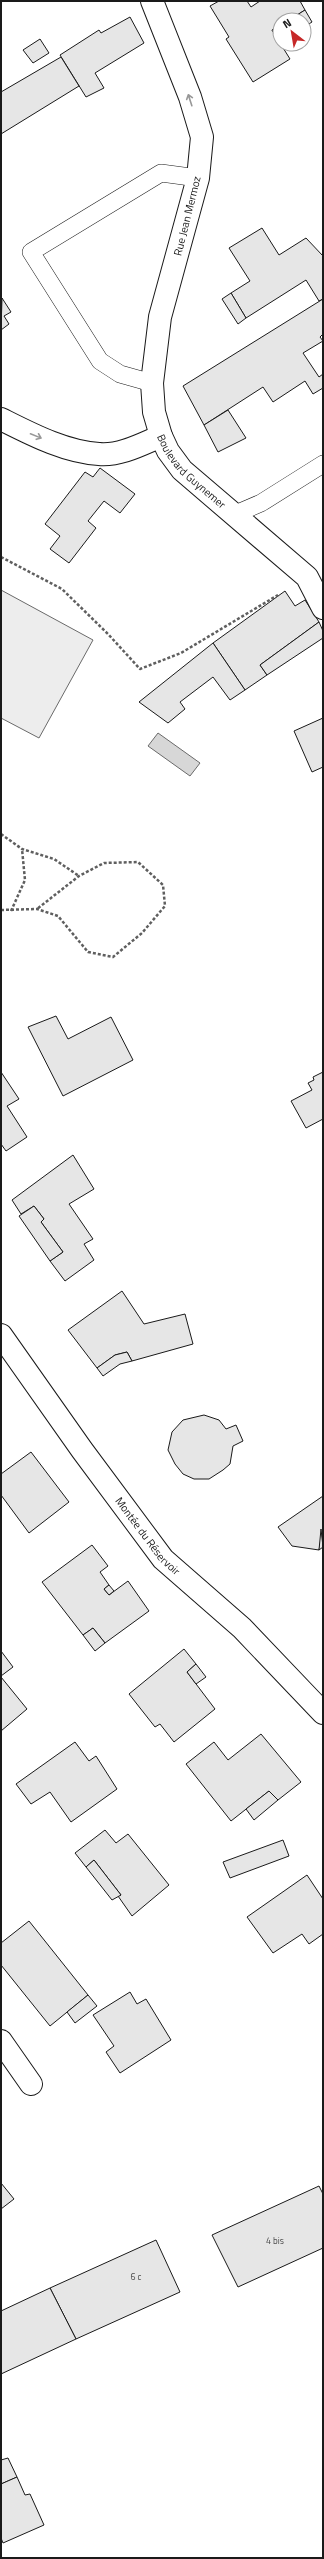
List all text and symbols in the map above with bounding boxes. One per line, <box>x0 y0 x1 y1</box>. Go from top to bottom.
north arrow <box>272 12 312 52</box>
text: N <box>279 15 294 32</box>
one-way arrow <box>186 93 193 106</box>
street label: Rue Jean Mermoz <box>169 174 205 258</box>
street label: Boulevard Guynemer <box>153 431 230 512</box>
one-way arrow <box>30 433 42 441</box>
street label: Montée du Réservoir <box>111 1494 184 1579</box>
house number: 4 bis <box>266 2234 284 2247</box>
house number: 6 c <box>131 2270 142 2283</box>

